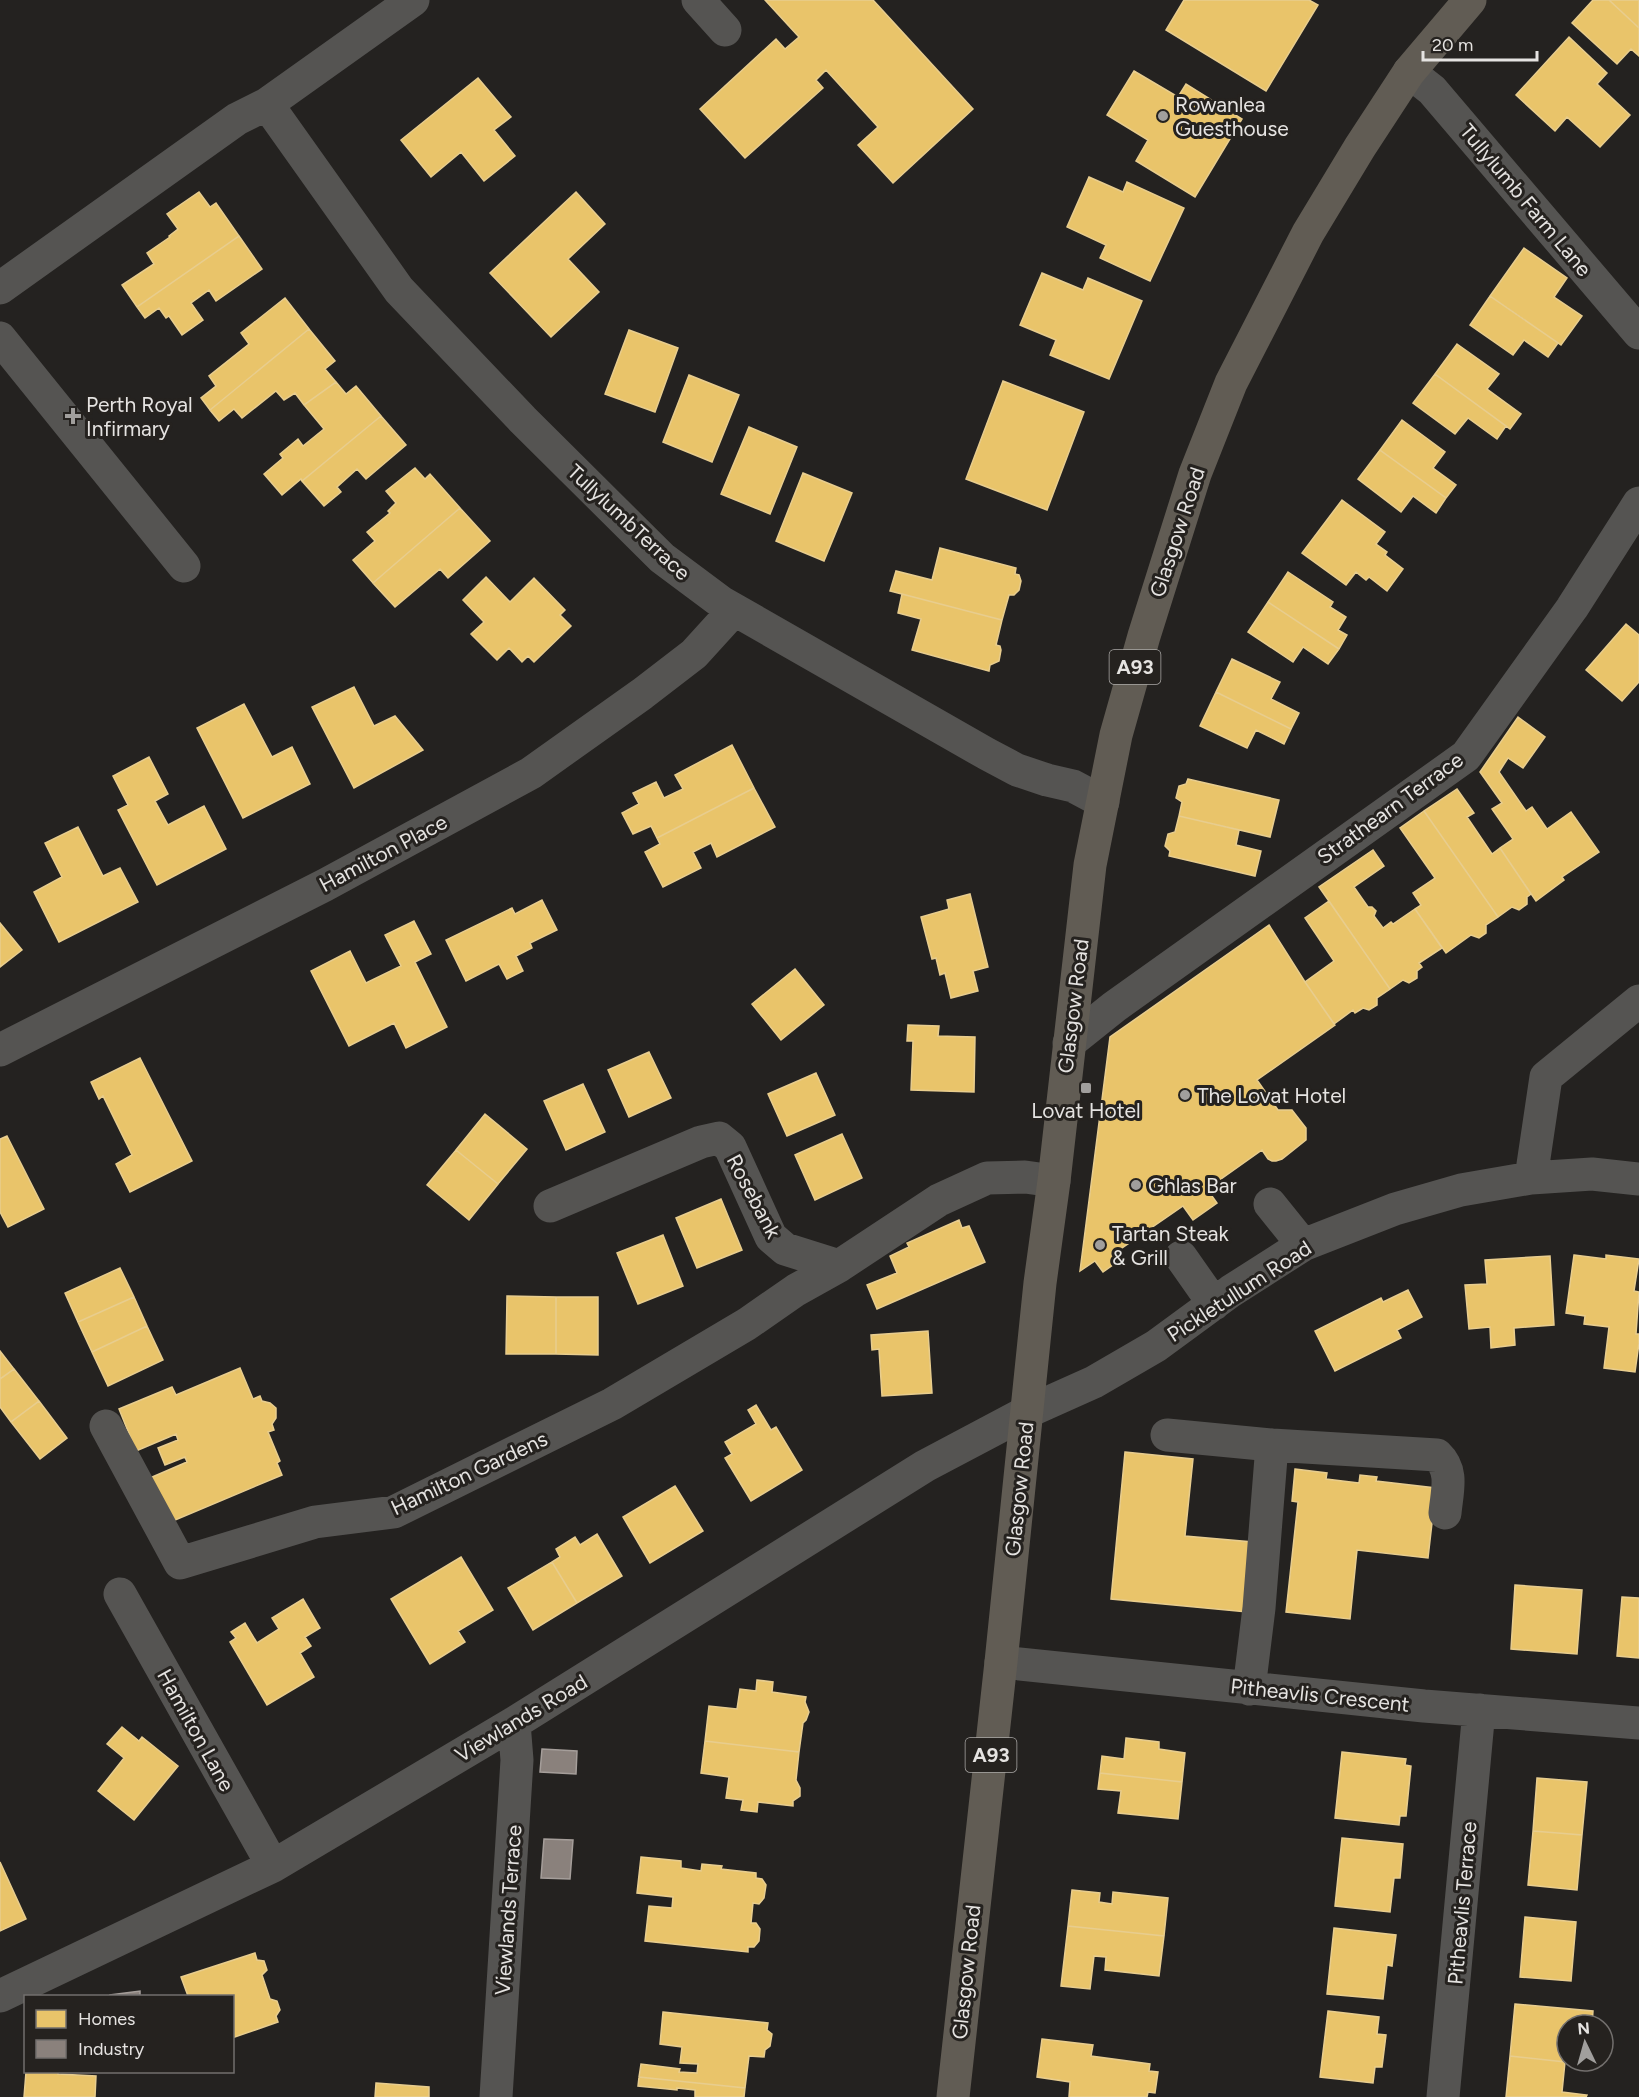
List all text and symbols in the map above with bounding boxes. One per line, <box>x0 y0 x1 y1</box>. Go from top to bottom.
scale bar <box>1423 24 1537 62</box>
text: 20 m <box>1432 34 1473 56</box>
place label: Rowanlea Guesthouse <box>1175 92 1289 141</box>
marker: Rowanlea Guesthouse <box>1156 109 1170 123</box>
street label: Tullylumb Farm Lane <box>1455 119 1597 281</box>
place label: Perth Royal Infirmary <box>86 392 193 441</box>
marker: Perth Royal Infirmary <box>64 407 82 425</box>
street label: TullylumbTerrace <box>562 459 696 585</box>
street label: Glasgow Road <box>1144 464 1210 600</box>
road number: A93 <box>1110 650 1160 684</box>
street label: Strathearn Terrace <box>1312 747 1468 869</box>
street label: Hamilton Place <box>315 809 451 897</box>
street label: Glasgow Road <box>1052 937 1094 1075</box>
marker: Lovat Hotel <box>1079 1081 1093 1095</box>
place label: The Lovat Hotel <box>1197 1083 1346 1108</box>
marker: The Lovat Hotel <box>1178 1088 1192 1102</box>
place label: Lovat Hotel <box>1031 1098 1141 1123</box>
street label: Rosebank <box>721 1150 787 1243</box>
place label: Ghlas Bar <box>1148 1173 1237 1198</box>
marker: Ghlas Bar <box>1129 1178 1143 1192</box>
place label: Tartan Steak & Grill <box>1112 1221 1230 1270</box>
street label: Pickletullum Road <box>1162 1235 1316 1347</box>
marker: Tartan Steak & Grill <box>1093 1238 1107 1252</box>
street label: Glasgow Road <box>999 1420 1039 1558</box>
street label: Hamilton Gardens <box>387 1426 551 1520</box>
street label: Hamilton Lane <box>152 1665 240 1795</box>
street label: Viewlands Road <box>450 1669 592 1767</box>
street label: Pitheavlis Crescent <box>1229 1673 1411 1717</box>
road number: A93 <box>966 1738 1016 1772</box>
street label: Pitheavlis Terrace <box>1442 1820 1482 1986</box>
street label: Viewlands Terrace <box>490 1824 526 1996</box>
street label: Glasgow Road <box>946 1903 986 2041</box>
legend <box>24 1995 234 2073</box>
text: Homes <box>78 2008 136 2030</box>
north arrow <box>1555 2013 1615 2073</box>
text: N <box>1577 2019 1591 2039</box>
text: Industry <box>78 2038 145 2060</box>

